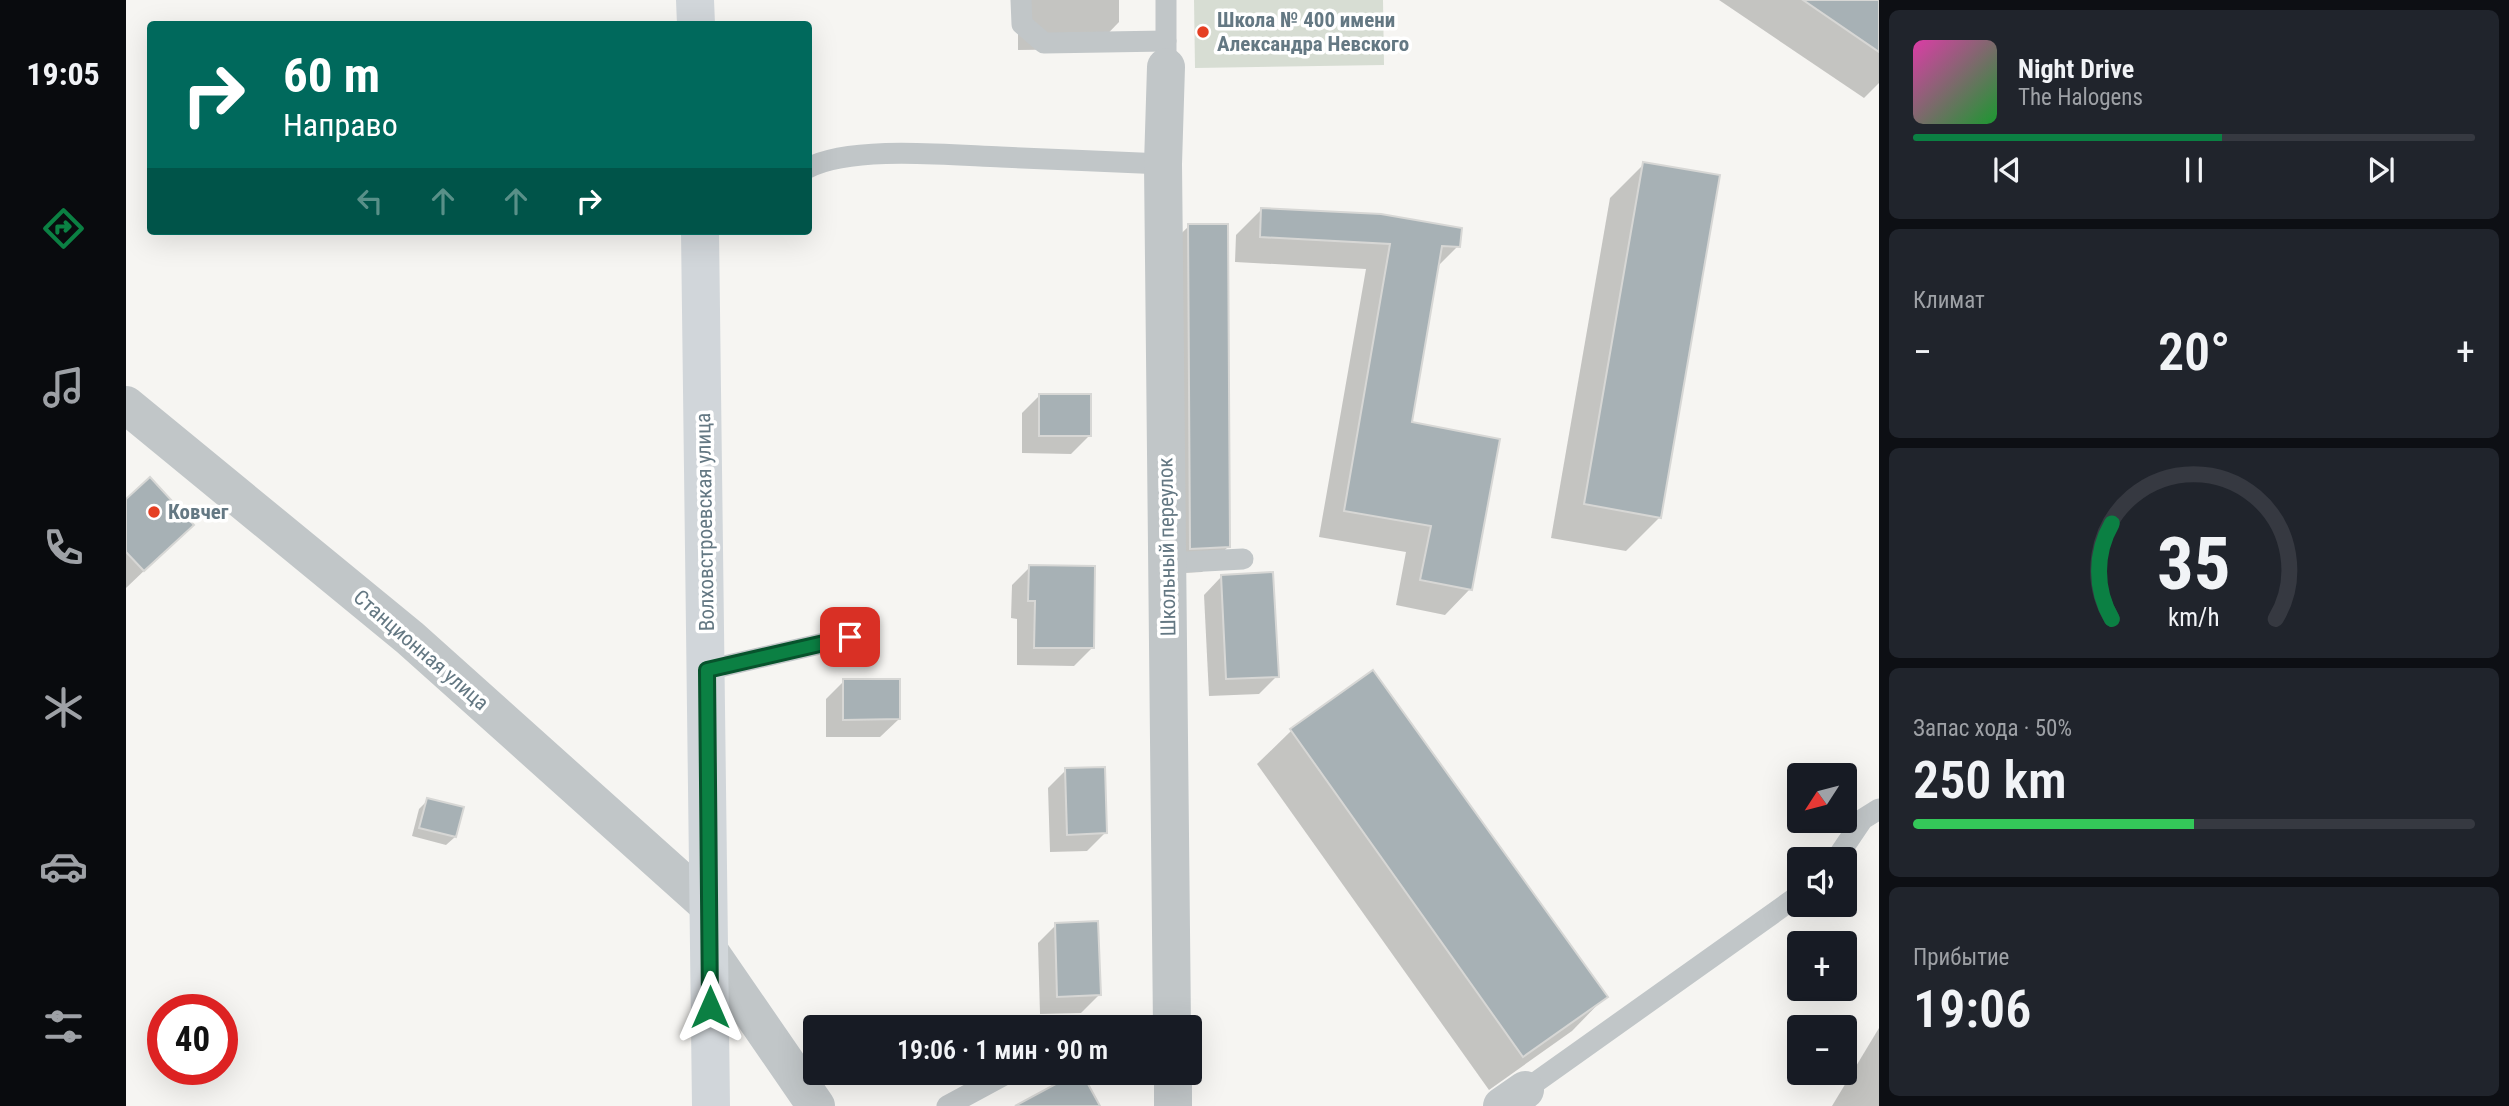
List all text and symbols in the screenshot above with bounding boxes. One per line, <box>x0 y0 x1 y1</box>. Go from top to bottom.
place label: Школа № 400 имени Александра Невского <box>1217 8 1409 56</box>
marker: Школа № 400 имени Александра Невского <box>1195 24 1211 40</box>
text: 60 m <box>283 47 380 104</box>
icon: right <box>168 49 259 140</box>
text: Night Drive <box>2018 54 2134 84</box>
text: 19:05 <box>26 55 100 93</box>
text: The Halogens <box>2018 84 2143 111</box>
text: Направо <box>283 106 398 144</box>
icon: previous <box>1988 151 2026 189</box>
icon: pause <box>2175 151 2213 189</box>
icon: next <box>2362 151 2400 189</box>
icon: left <box>351 182 389 220</box>
icon: ahead <box>424 182 462 220</box>
icon: ahead <box>497 182 535 220</box>
icon: right <box>570 182 608 220</box>
icon: directions <box>39 204 88 253</box>
text: Климат <box>1913 287 1985 314</box>
text: 20° <box>2158 322 2230 383</box>
text: − <box>1913 330 1932 374</box>
text: + <box>2456 330 2475 374</box>
icon: music <box>39 363 88 412</box>
street label: Волховстроевская улица <box>691 413 719 631</box>
street label: Школьный переулок <box>1153 457 1181 637</box>
place label: Ковчег <box>168 500 229 524</box>
marker: Ковчег <box>146 504 162 520</box>
text: 35 <box>2157 521 2231 607</box>
icon: phone <box>39 523 88 572</box>
street label: Станционная улица <box>349 585 493 715</box>
text: km/h <box>2168 603 2220 632</box>
pin <box>820 607 880 667</box>
icon: arrive <box>831 618 869 656</box>
icon: climate <box>39 683 88 732</box>
text: Запас хода · 50% <box>1913 715 2072 742</box>
text: 250 km <box>1913 750 2067 811</box>
north arrow <box>1787 763 1857 833</box>
map controls <box>1787 763 1857 1085</box>
icon: car <box>39 842 88 891</box>
button: sound <box>1787 847 1857 917</box>
button: + <box>1787 931 1857 1001</box>
text: Прибытие <box>1913 944 2009 971</box>
position arrow <box>673 970 747 1044</box>
text: 19:06 <box>1913 979 2031 1040</box>
speed limit sign: 40 <box>147 994 238 1085</box>
icon: filters <box>39 1002 88 1051</box>
button: − <box>1787 1015 1857 1085</box>
text: 19:06 · 1 мин · 90 m <box>897 1035 1108 1065</box>

